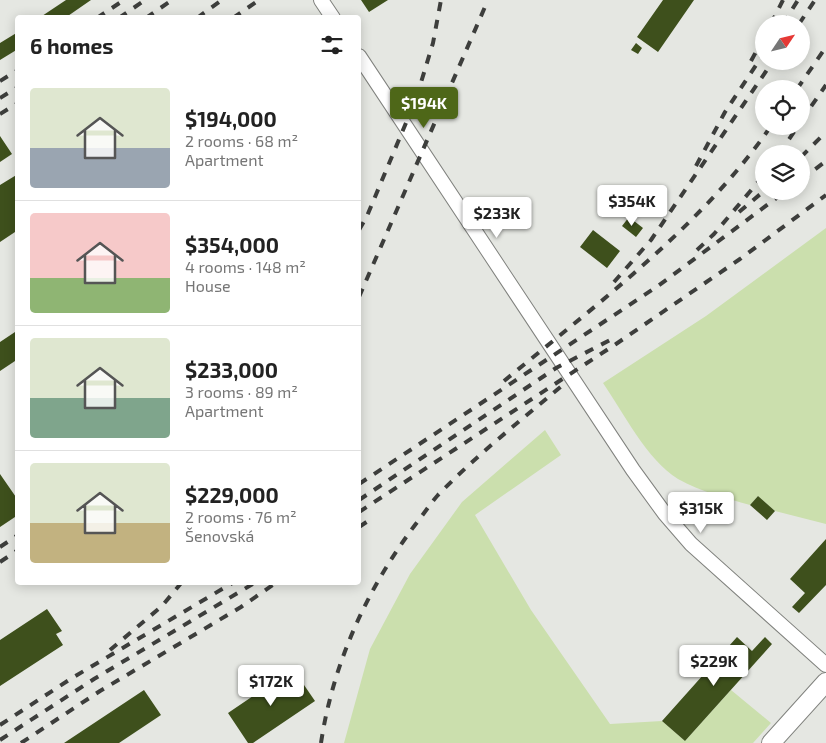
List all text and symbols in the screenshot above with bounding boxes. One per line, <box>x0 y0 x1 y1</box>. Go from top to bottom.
north arrow <box>755 15 810 70</box>
map controls <box>755 15 810 200</box>
icon: filters <box>318 31 346 59</box>
text: 6 homes <box>30 33 113 58</box>
button: locate <box>755 80 810 135</box>
pin: $194K <box>389 86 459 129</box>
text: $194K <box>401 93 447 112</box>
text: $194,000 <box>185 106 277 131</box>
icon: home <box>70 108 130 168</box>
text: 2 rooms · 68 m² <box>185 131 298 150</box>
button: layers <box>755 145 810 200</box>
text: Apartment <box>185 150 264 169</box>
pin: $354K <box>597 184 667 227</box>
text: $354K <box>608 191 656 210</box>
pin: $233K <box>462 196 532 239</box>
text: $233K <box>474 203 520 222</box>
text: $354,000 <box>185 232 279 257</box>
icon: home <box>70 233 130 293</box>
text: 4 rooms · 148 m² <box>185 257 306 276</box>
text: House <box>185 276 231 295</box>
text: $233,000 <box>185 357 278 382</box>
icon: home <box>70 358 130 418</box>
text: 3 rooms · 89 m² <box>185 382 298 401</box>
text: Apartment <box>185 401 264 420</box>
text: $229,000 <box>185 482 279 507</box>
icon: home <box>70 483 130 543</box>
pin: $315K <box>666 492 736 534</box>
text: $315K <box>679 498 723 517</box>
text: 2 rooms · 76 m² <box>185 507 297 526</box>
text: Šenovská <box>185 526 254 545</box>
pin: $229K <box>679 644 749 687</box>
text: $229K <box>690 651 738 670</box>
pin: $172K <box>236 664 306 707</box>
text: $172K <box>249 671 293 690</box>

